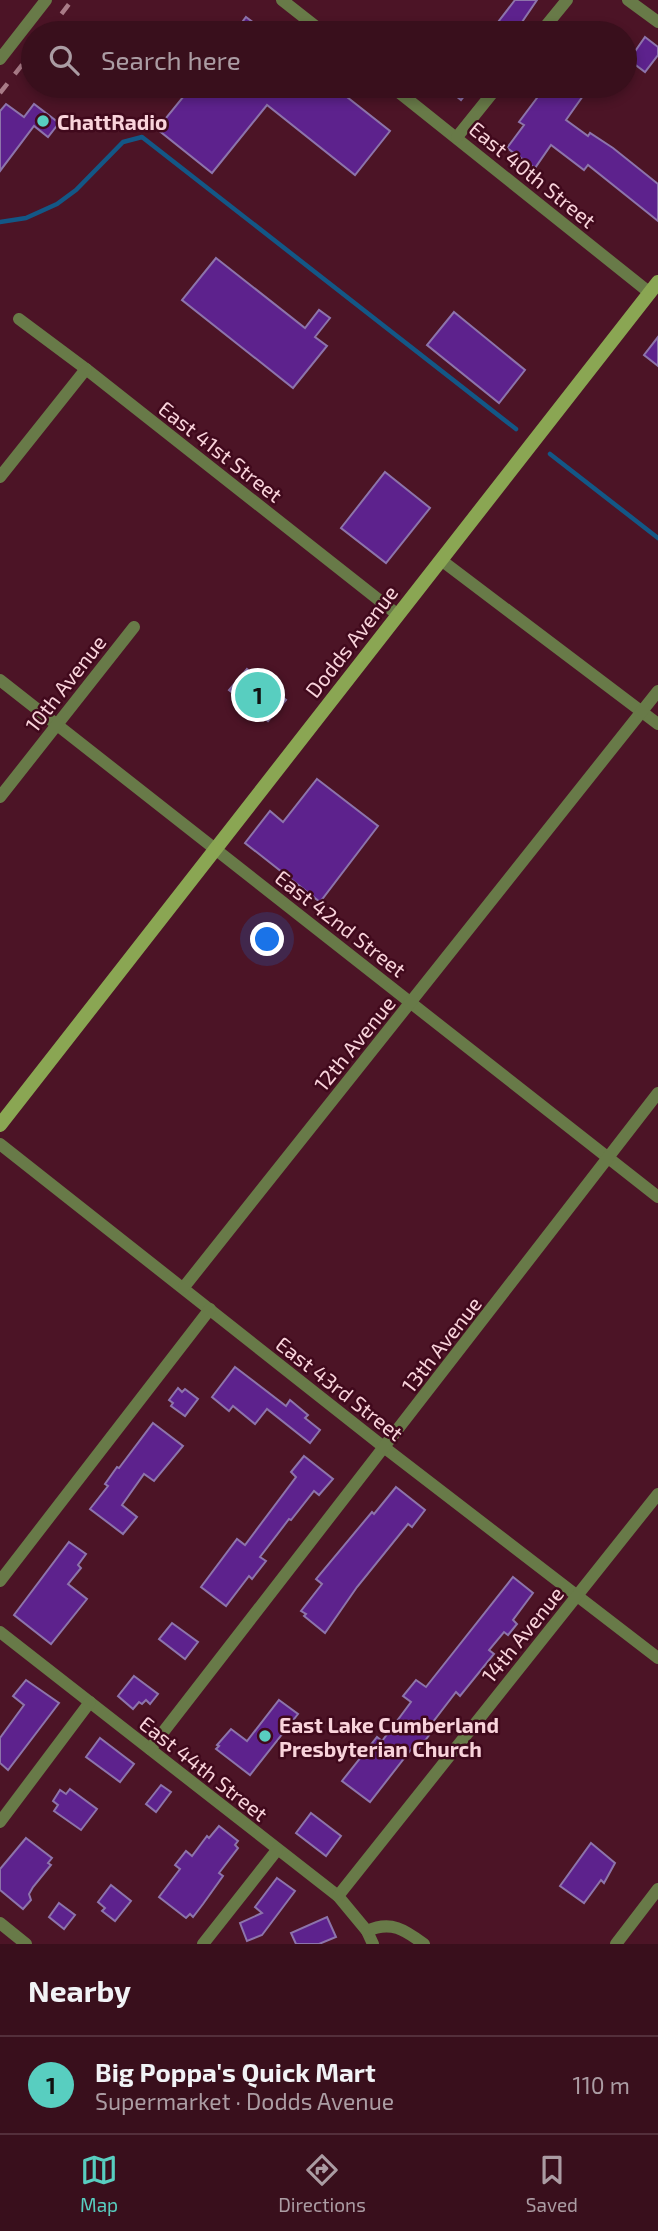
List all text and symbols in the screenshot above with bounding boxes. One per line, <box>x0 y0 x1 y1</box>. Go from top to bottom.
search box <box>21 21 637 98</box>
icon: search <box>45 41 83 79</box>
text: Search here <box>101 44 241 75</box>
place label: ChattRadio <box>57 109 167 134</box>
marker: ChattRadio <box>35 113 51 129</box>
street label: East 40th Street <box>465 115 601 233</box>
street label: East 41st Street <box>154 395 288 507</box>
street label: Dodds Avenue <box>300 580 402 702</box>
street label: 10th Avenue <box>20 630 110 736</box>
pin: 1 <box>235 669 281 721</box>
street label: East 42nd Street <box>271 864 411 982</box>
your location <box>250 922 284 956</box>
street label: 12th Avenue <box>308 990 400 1096</box>
street label: 13th Avenue <box>396 1291 486 1397</box>
street label: East 43rd Street <box>271 1331 409 1445</box>
street label: 14th Avenue <box>476 1581 568 1687</box>
street label: East 44th Street <box>135 1710 273 1826</box>
place label: East Lake Cumberland Presbyterian Church <box>279 1712 499 1762</box>
marker: East Lake Cumberland Presbyterian Church <box>257 1728 273 1744</box>
text: Nearby <box>28 1972 131 2008</box>
text: Big Poppa's Quick Mart <box>95 2056 376 2087</box>
text: 1 <box>46 2071 56 2099</box>
text: 110 m <box>573 2071 630 2099</box>
text: Supermarket · Dodds Avenue <box>95 2087 394 2115</box>
tab: Map <box>80 2151 118 2216</box>
tab: Directions <box>278 2151 366 2216</box>
tab: Saved <box>526 2151 578 2216</box>

